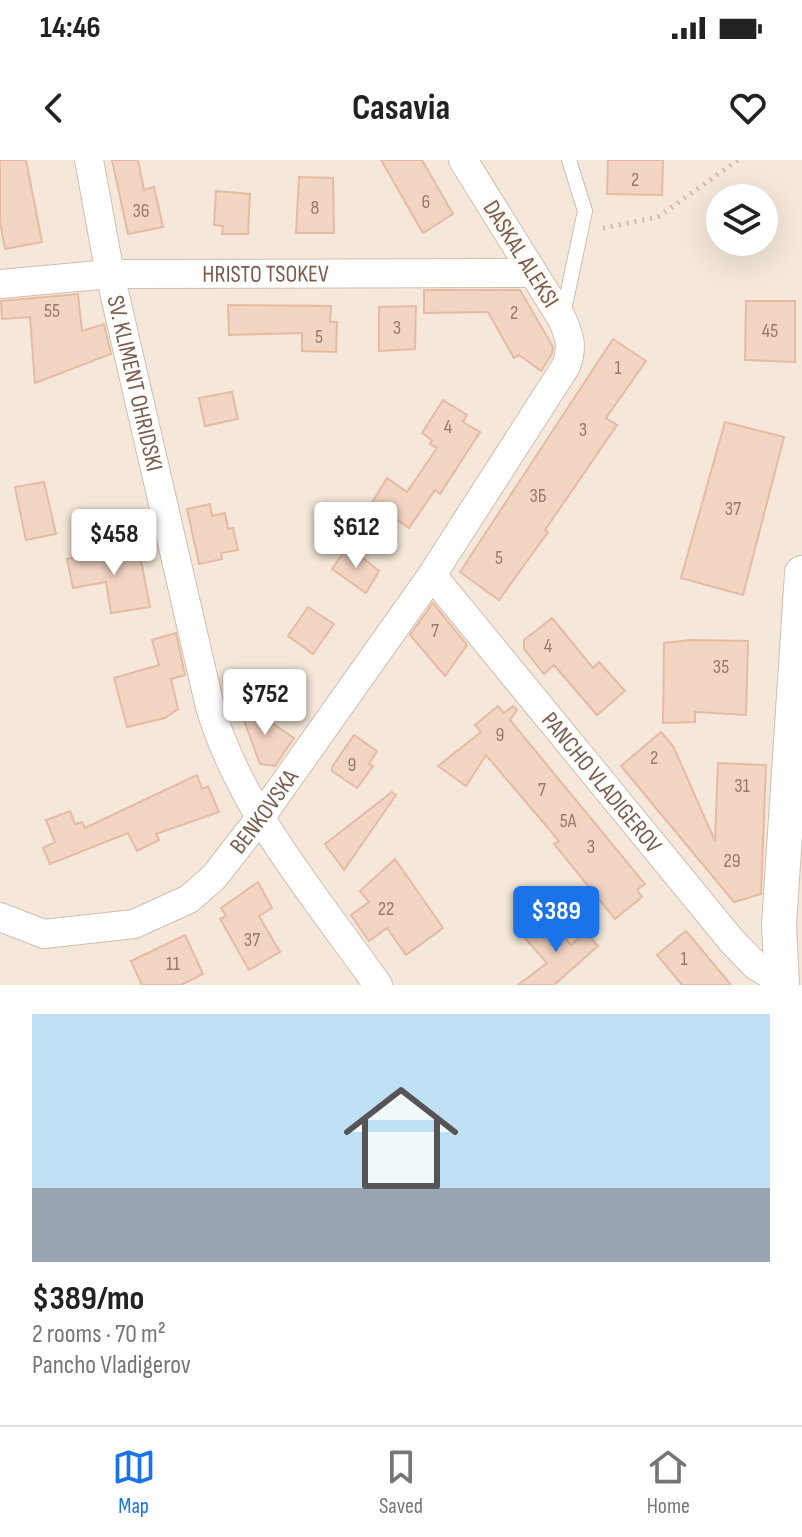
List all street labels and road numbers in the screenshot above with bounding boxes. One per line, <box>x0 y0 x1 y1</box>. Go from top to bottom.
street label: DASKAL ALEKSI <box>477 195 565 313</box>
street label: HRISTO TSOKEV <box>202 259 329 288</box>
street label: SV. KLIMENT OHRIDSKI <box>101 292 170 474</box>
street label: PANCHO VLADIGEROV <box>536 706 668 859</box>
street label: BENKOVSKA <box>223 763 305 859</box>

